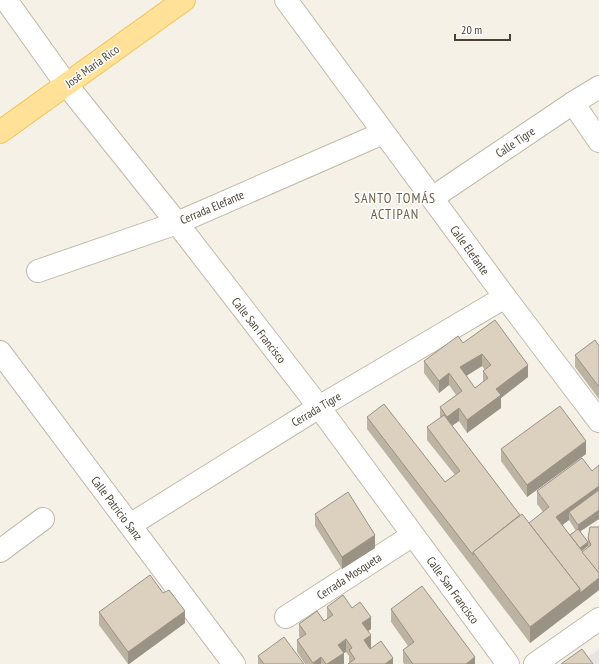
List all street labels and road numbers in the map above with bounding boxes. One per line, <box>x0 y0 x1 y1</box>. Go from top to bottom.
street label: José María Rico <box>61 41 122 91</box>
street label: Calle Tigre <box>492 123 538 161</box>
street label: Cerrada Elefante <box>178 187 246 227</box>
street label: Calle Elefante <box>447 222 493 278</box>
street label: Calle San Francisco <box>229 294 289 366</box>
street label: Cerrada Tigre <box>289 388 344 430</box>
street label: Calle Patricio Sanz <box>88 473 146 543</box>
street label: Cerrada Mosqueta <box>314 549 384 603</box>
street label: Calle San Francisco <box>424 553 482 627</box>

